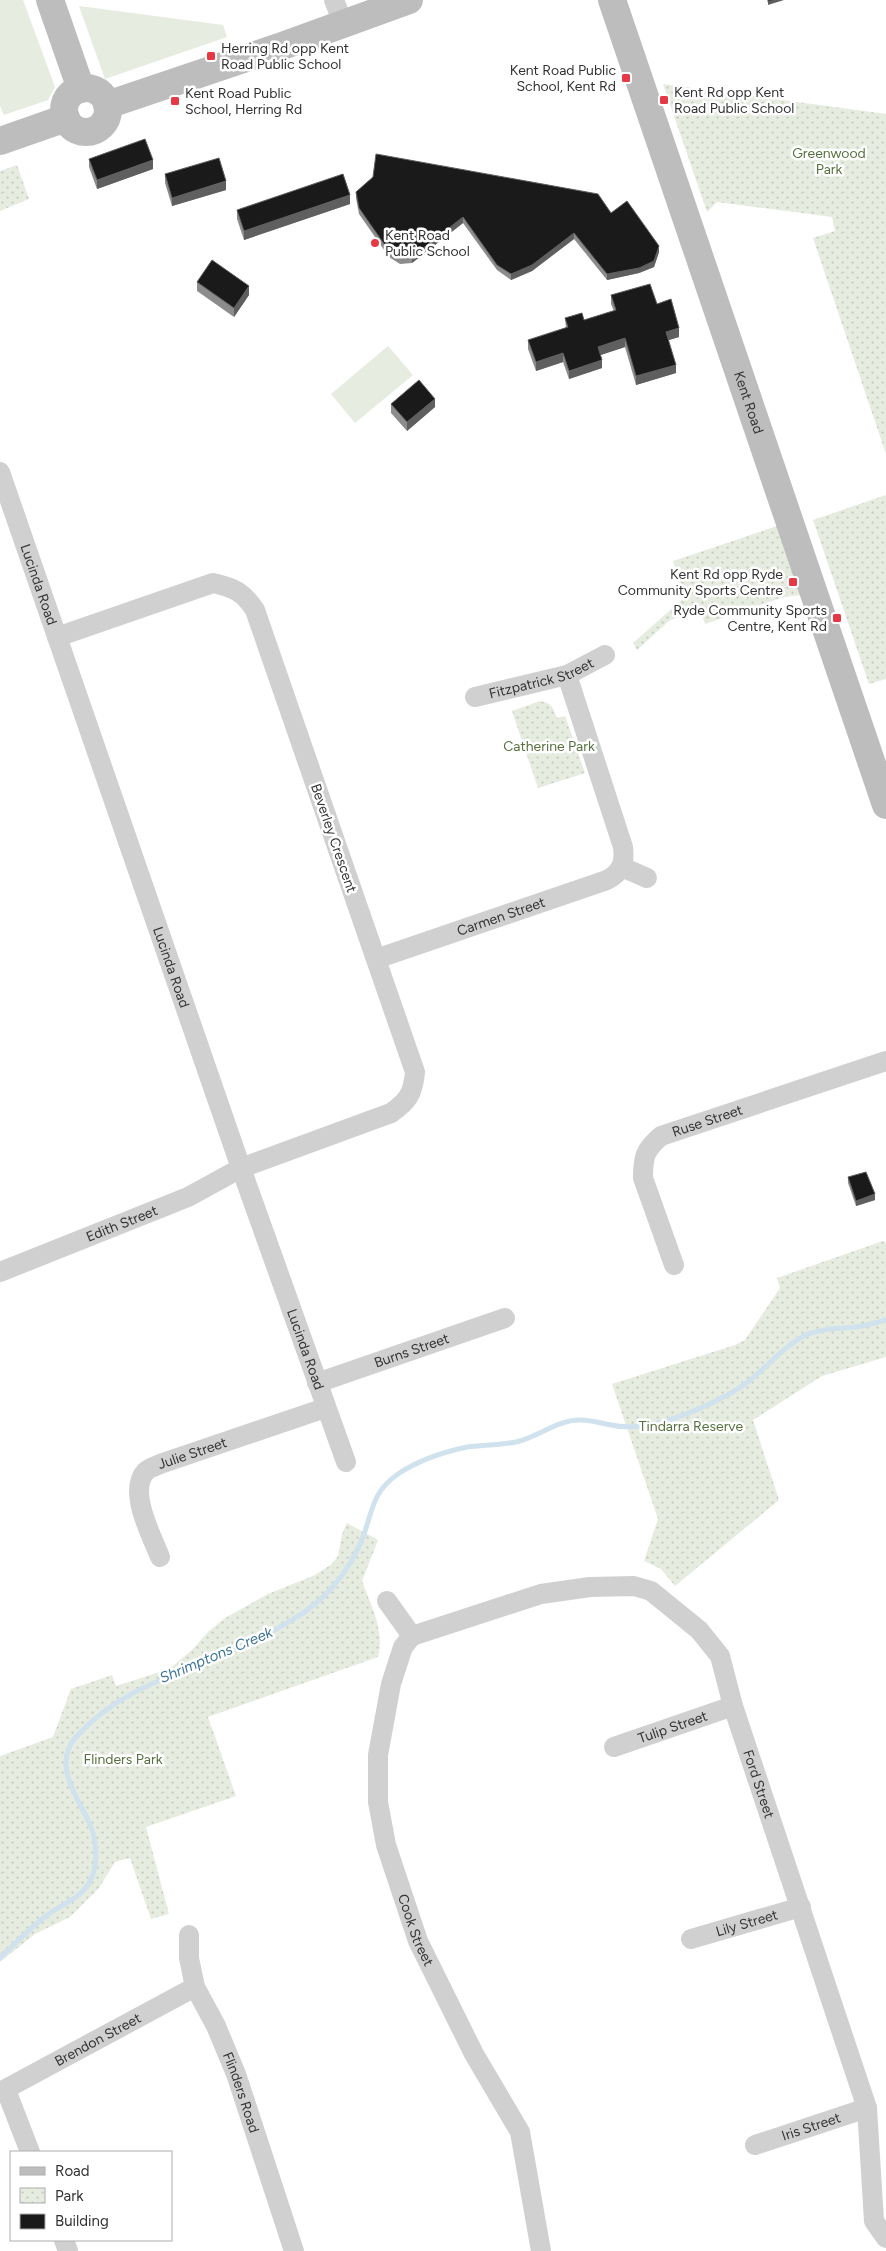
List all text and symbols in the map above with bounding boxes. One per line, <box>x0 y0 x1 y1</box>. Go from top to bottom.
place label: Herring Rd opp Kent Road Public School <box>221 40 349 73</box>
marker: Herring Rd opp Kent Road Public School <box>205 50 217 62</box>
place label: Kent Road Public School, Kent Rd <box>510 62 616 95</box>
marker: Kent Road Public School, Kent Rd <box>620 72 632 84</box>
place label: Kent Rd opp Kent Road Public School <box>674 84 794 117</box>
place label: Kent Road Public School, Herring Rd <box>185 85 302 118</box>
marker: Kent Rd opp Kent Road Public School <box>658 94 670 106</box>
marker: Kent Road Public School, Herring Rd <box>169 95 181 107</box>
park label: Greenwood Park <box>792 145 866 178</box>
place label: Kent Road Public School <box>385 227 470 260</box>
marker: Kent Road Public School <box>369 237 381 249</box>
street label: Kent Road <box>730 369 767 436</box>
street label: Lucinda Road <box>17 542 60 627</box>
place label: Kent Rd opp Ryde Community Sports Centre <box>618 566 783 599</box>
marker: Kent Rd opp Ryde Community Sports Centre <box>787 576 799 588</box>
place label: Ryde Community Sports Centre, Kent Rd <box>673 602 827 635</box>
marker: Ryde Community Sports Centre, Kent Rd <box>831 612 843 624</box>
street label: Fitzpatrick Street <box>487 654 597 702</box>
park label: Catherine Park <box>503 738 595 755</box>
street label: Beverley Crescent <box>307 781 360 895</box>
street label: Carmen Street <box>455 894 547 940</box>
street label: Lucinda Road <box>149 924 193 1010</box>
street label: Ruse Street <box>670 1101 745 1141</box>
street label: Edith Street <box>84 1202 160 1246</box>
street label: Lucinda Road <box>283 1307 328 1392</box>
street label: Burns Street <box>372 1330 451 1372</box>
park label: Tindarra Reserve <box>639 1418 743 1435</box>
street label: Julie Street <box>156 1434 229 1473</box>
water label: Shrimptons Creek <box>157 1623 276 1687</box>
street label: Tulip Street <box>636 1707 710 1747</box>
street label: Ford Street <box>739 1748 778 1821</box>
park label: Flinders Park <box>84 1751 163 1768</box>
street label: Cook Street <box>394 1892 437 1969</box>
street label: Lily Street <box>714 1906 780 1940</box>
street label: Brendon Street <box>52 2010 144 2070</box>
street label: Flinders Road <box>219 2049 263 2135</box>
street label: Iris Street <box>780 2109 843 2145</box>
legend <box>10 2151 172 2241</box>
text: Road <box>55 2162 90 2180</box>
text: Park <box>55 2187 84 2205</box>
text: Building <box>55 2212 109 2230</box>

